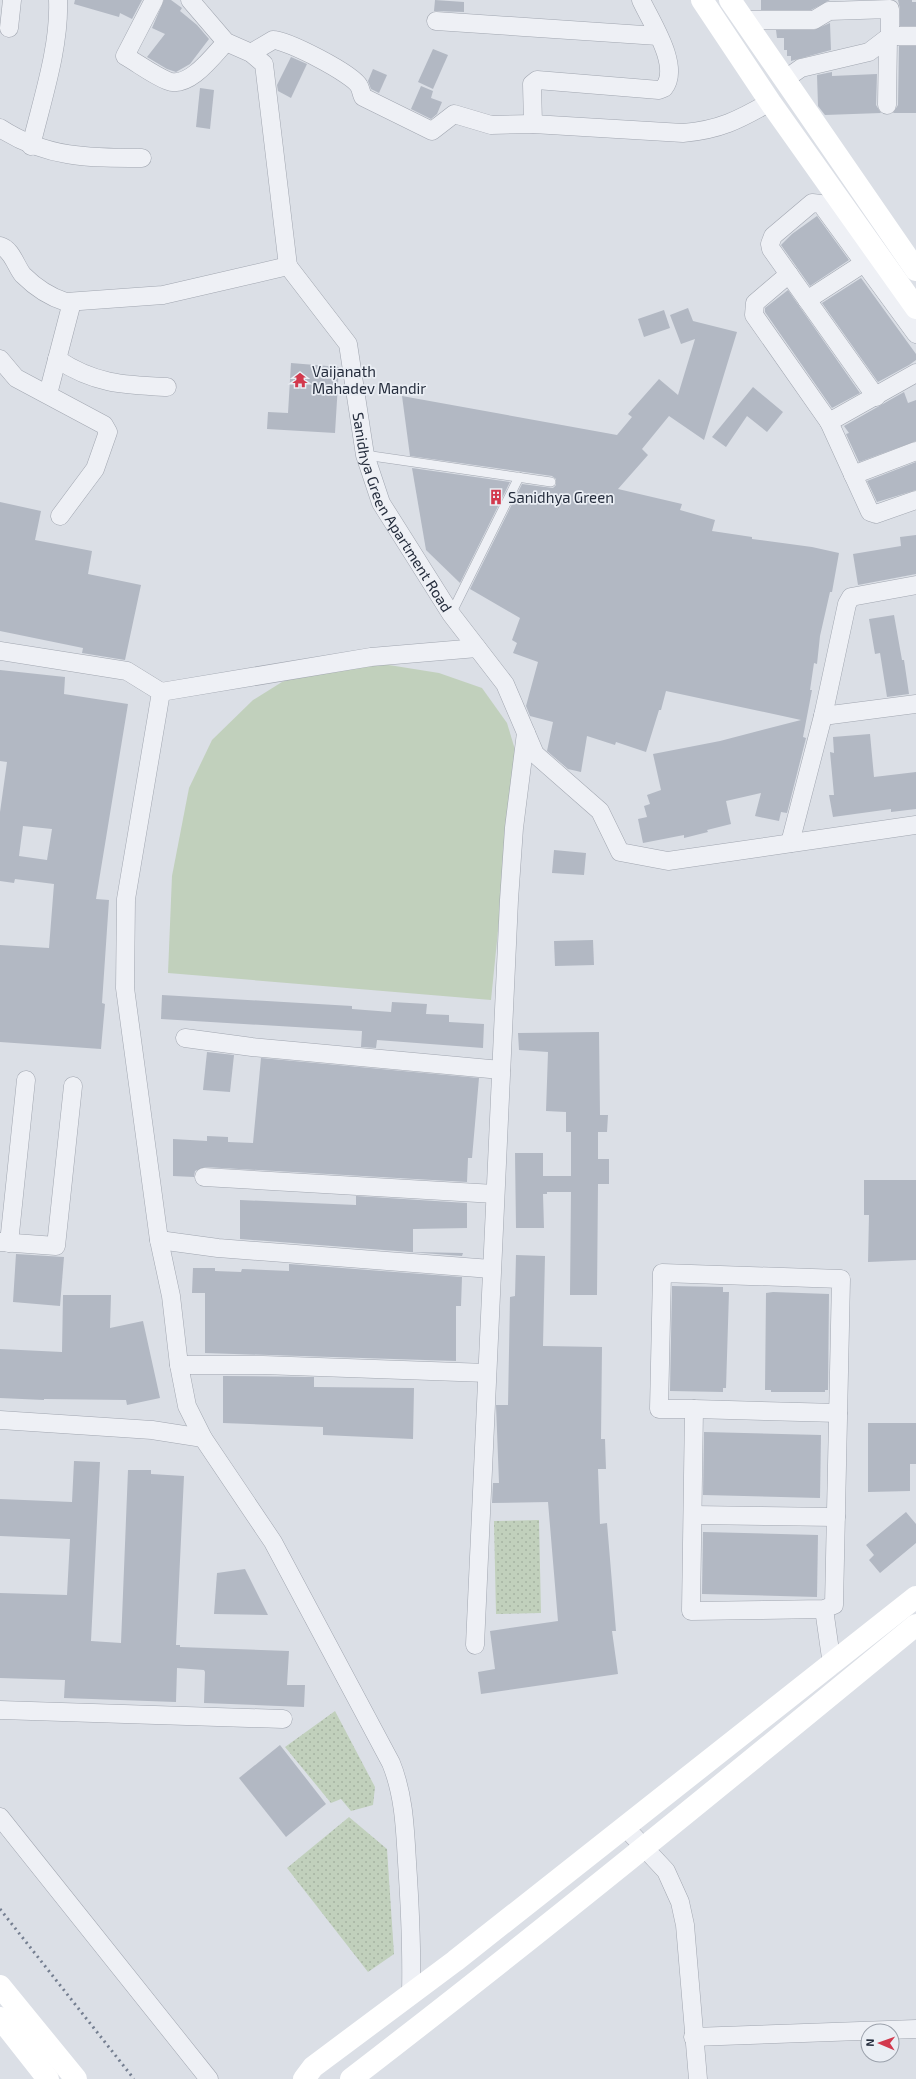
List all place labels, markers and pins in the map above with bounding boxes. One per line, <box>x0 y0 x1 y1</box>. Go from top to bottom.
place label: Vaijanath Mahadev Mandir <box>312 362 426 397</box>
temple icon: Vaijanath Mahadev Mandir <box>291 371 309 389</box>
building icon: Sanidhya Green <box>487 488 505 506</box>
place label: Sanidhya Green <box>508 488 614 506</box>

